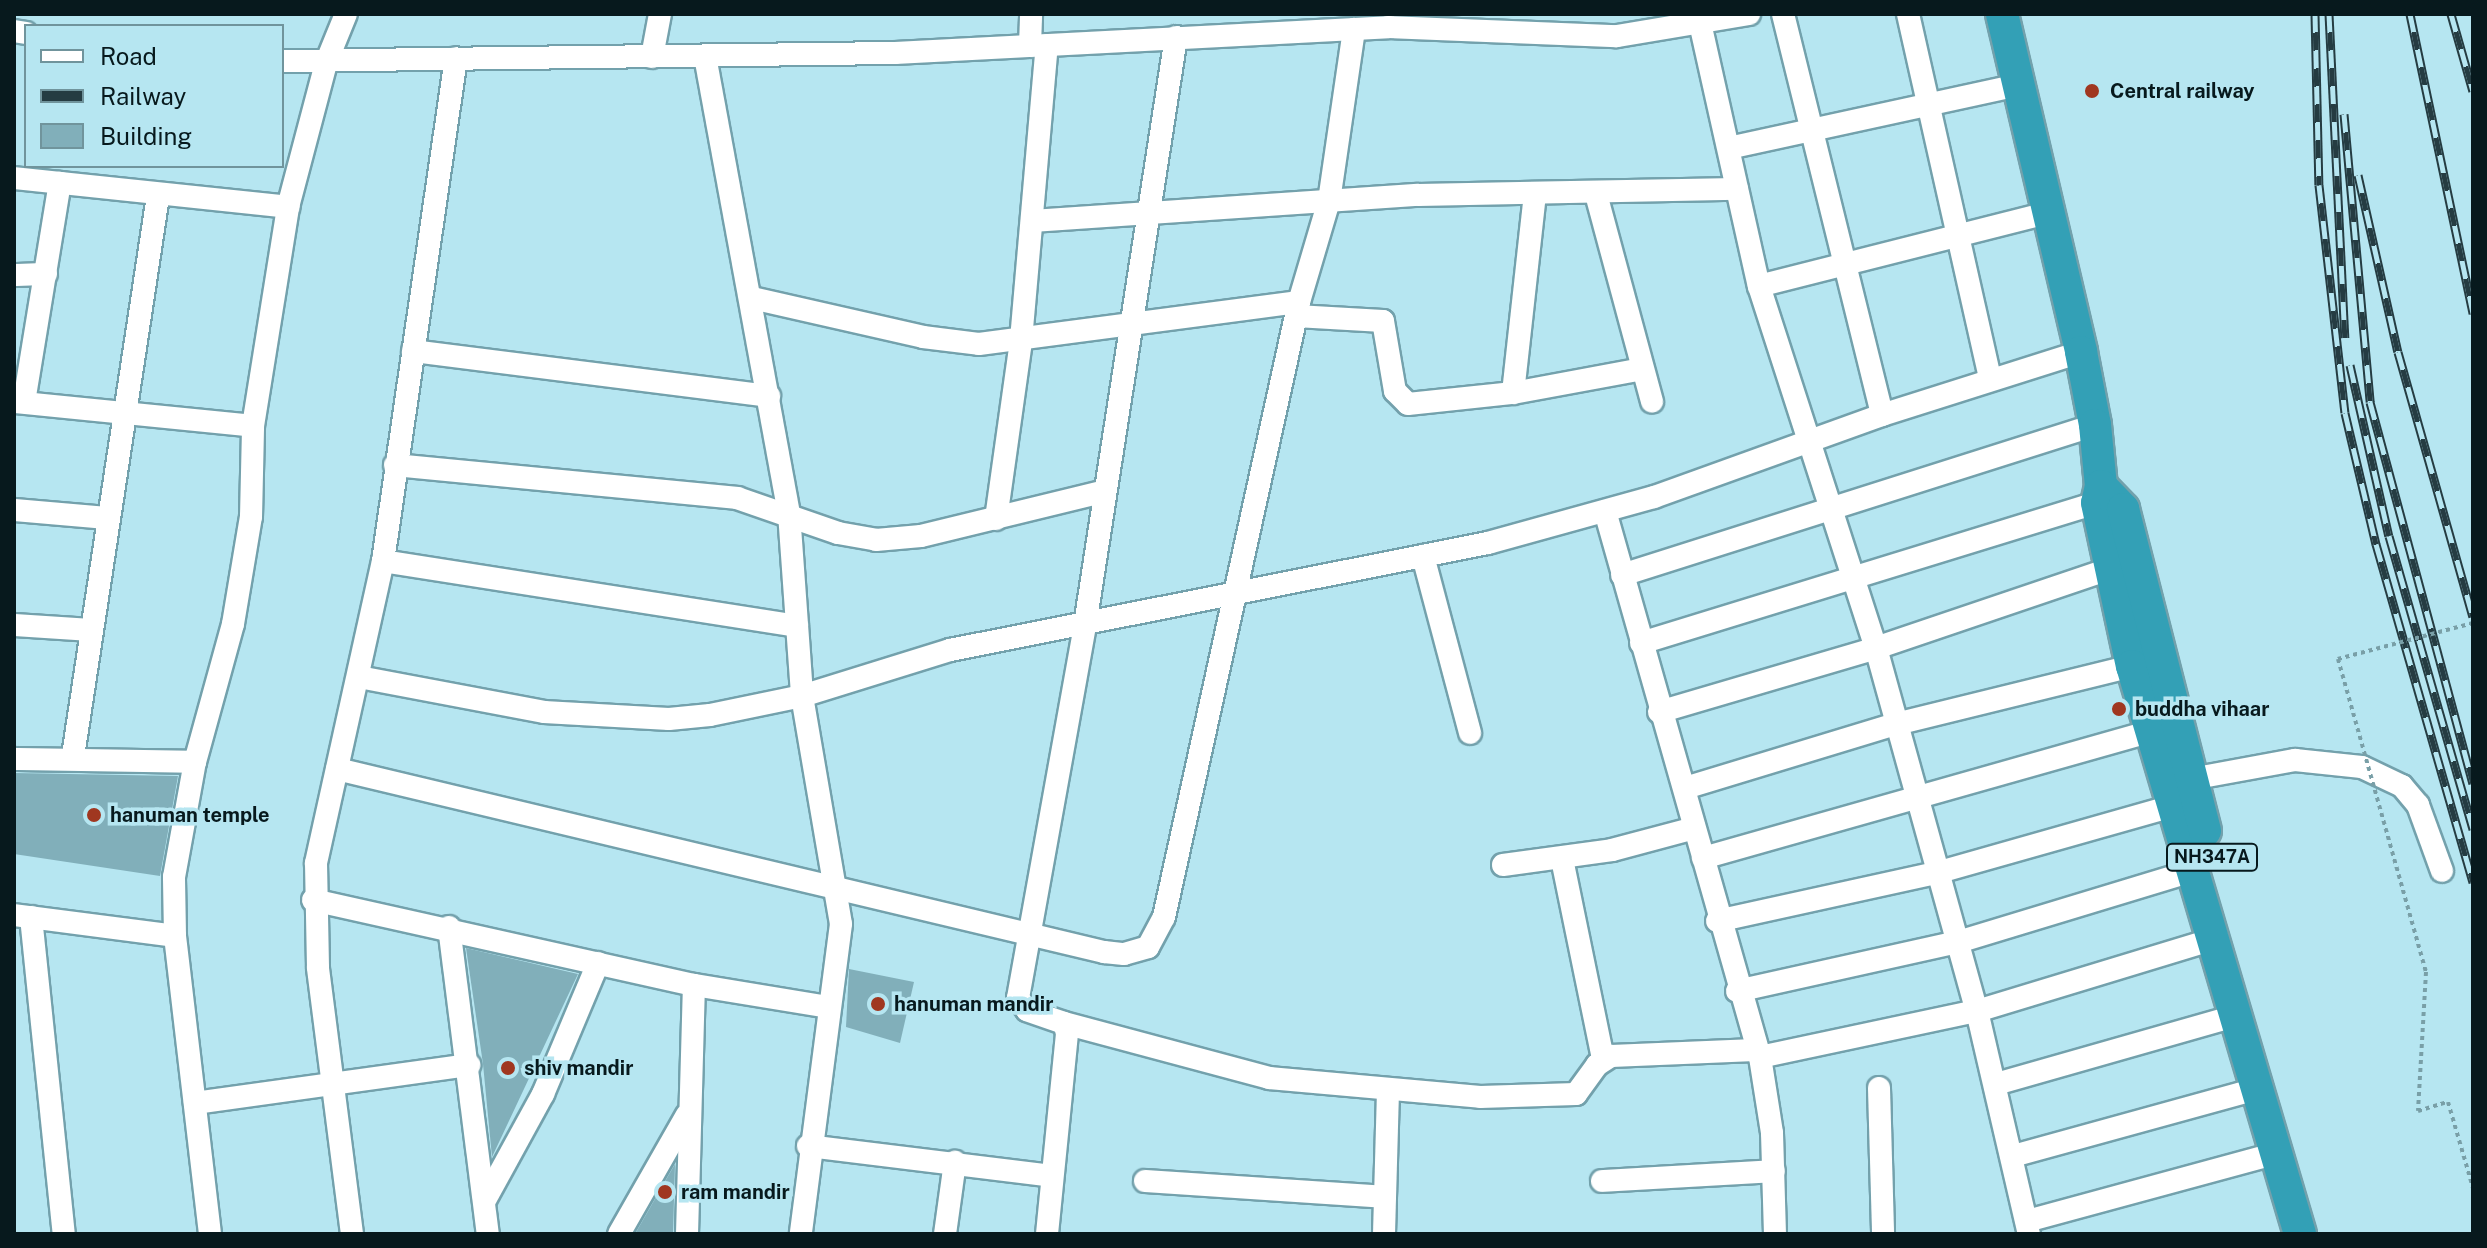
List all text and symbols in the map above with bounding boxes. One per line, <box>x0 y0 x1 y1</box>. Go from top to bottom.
legend <box>24 24 284 168</box>
text: Road <box>100 42 157 70</box>
place label: Central railway <box>2110 79 2255 103</box>
marker: Central railway <box>2081 80 2103 102</box>
text: Railway <box>100 82 186 110</box>
text: Building <box>100 122 192 150</box>
place label: buddha vihaar <box>2135 697 2269 721</box>
marker: buddha vihaar <box>2110 700 2128 718</box>
place label: hanuman temple <box>110 803 270 827</box>
marker: hanuman temple <box>85 806 103 824</box>
road number: NH347A <box>2166 843 2258 871</box>
place label: hanuman mandir <box>894 992 1053 1016</box>
marker: hanuman mandir <box>869 995 887 1013</box>
place label: shiv mandir <box>524 1056 634 1080</box>
marker: shiv mandir <box>499 1059 517 1077</box>
place label: ram mandir <box>681 1180 790 1204</box>
marker: ram mandir <box>656 1183 674 1201</box>

